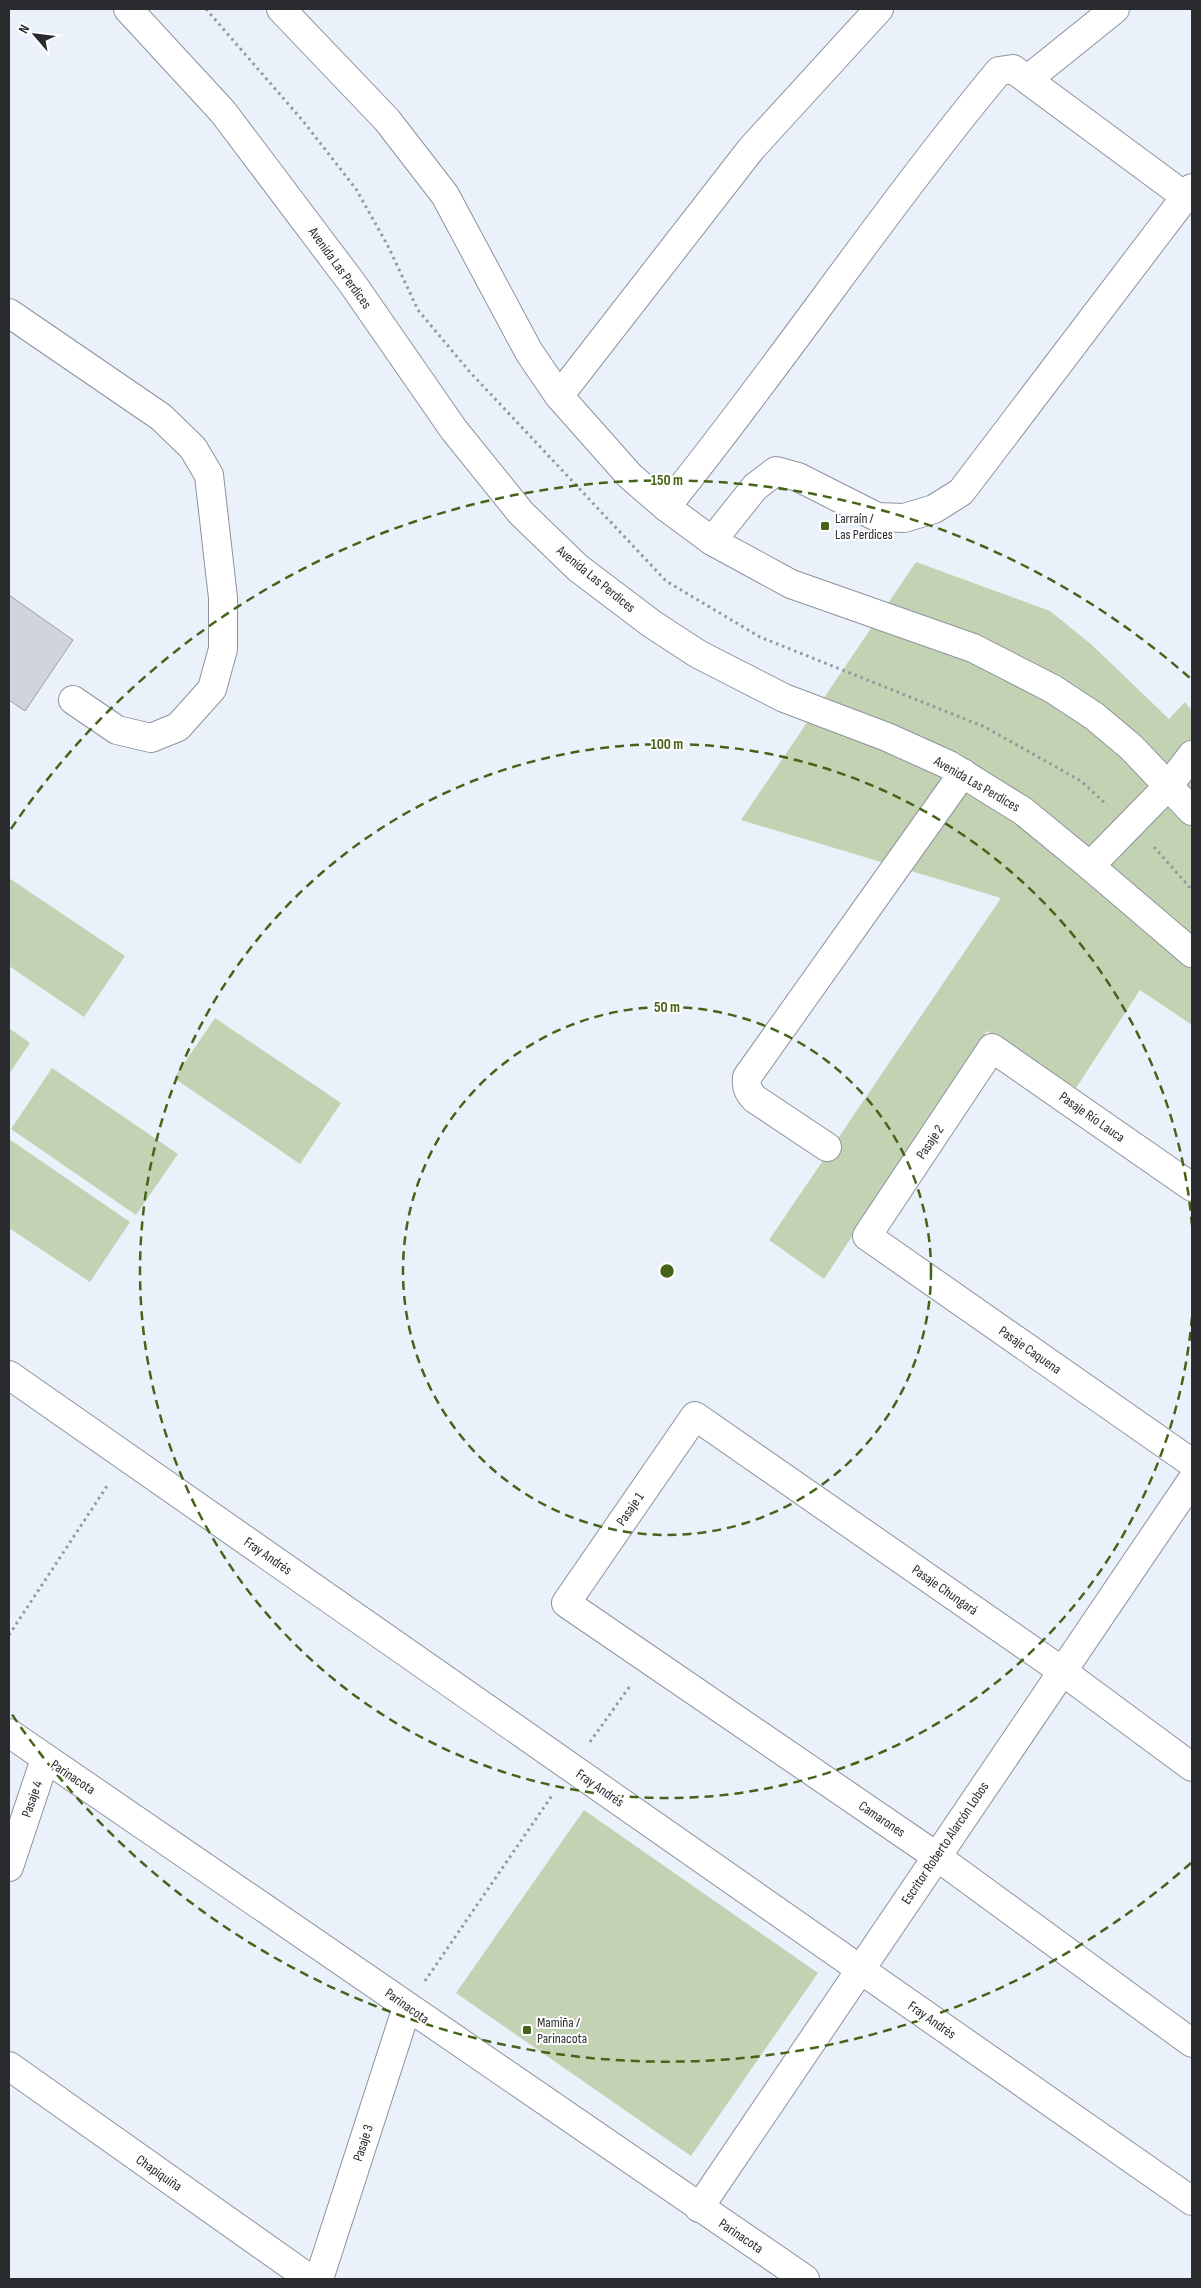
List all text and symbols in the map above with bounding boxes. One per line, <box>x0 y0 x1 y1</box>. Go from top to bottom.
north arrow <box>10 10 60 60</box>
text: N <box>15 22 33 36</box>
street label: Avenida Las Perdices <box>304 223 375 312</box>
text: 150 m <box>651 471 683 490</box>
place label: Larraín / Las Perdices <box>835 510 893 543</box>
marker: Larraín / Las Perdices <box>819 520 831 532</box>
street label: Avenida Las Perdices <box>552 541 639 616</box>
text: 100 m <box>651 735 683 754</box>
street label: Avenida Las Perdices <box>930 752 1023 816</box>
text: 50 m <box>654 998 680 1017</box>
street label: Pasaje Río Lauca <box>1056 1088 1128 1146</box>
street label: Pasaje 2 <box>912 1121 948 1162</box>
centre of rings <box>658 1262 676 1280</box>
street label: Pasaje Caquena <box>995 1322 1065 1378</box>
street label: Pasaje 1 <box>612 1489 648 1529</box>
street label: Fray Andrés <box>241 1533 295 1579</box>
street label: Pasaje Chungará <box>909 1561 981 1619</box>
street label: Parinacota <box>47 1756 99 1798</box>
street label: Fray Andrés <box>573 1765 627 1811</box>
street label: Pasaje 4 <box>18 1778 46 1820</box>
street label: Escritor Roberto Alarcón Lobos <box>898 1779 992 1907</box>
street label: Camarones <box>855 1797 909 1841</box>
street label: Parinacota <box>382 1985 432 2027</box>
street label: Fray Andrés <box>905 1997 959 2043</box>
place label: Mamiña / Parinacota <box>537 2014 587 2047</box>
marker: Mamiña / Parinacota <box>521 2024 533 2036</box>
street label: Pasaje 3 <box>349 2122 377 2164</box>
street label: Chapiquiña <box>133 2151 185 2195</box>
street label: Parinacota <box>715 2215 767 2257</box>

